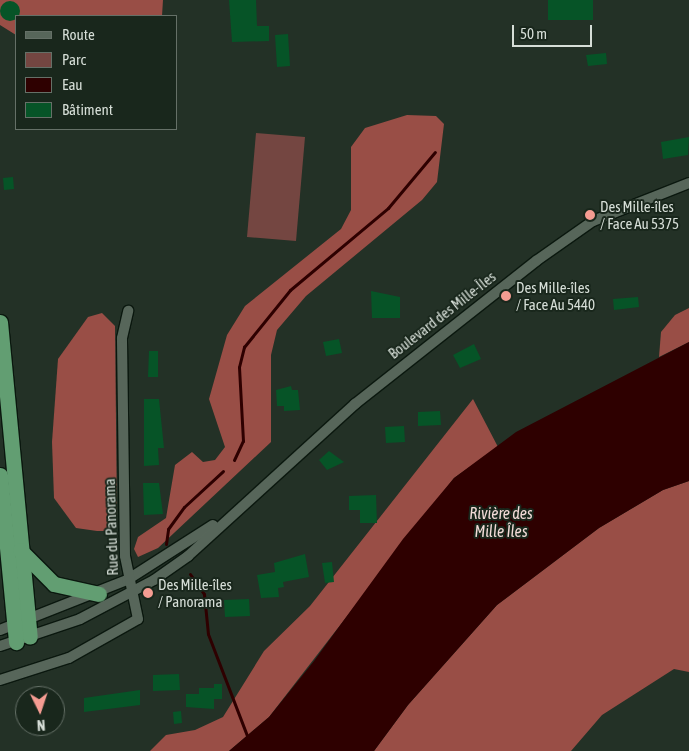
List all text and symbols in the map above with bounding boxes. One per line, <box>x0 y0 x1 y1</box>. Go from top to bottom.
legend <box>15 15 178 130</box>
scale bar <box>514 15 594 47</box>
text: 50 m <box>520 25 547 42</box>
text: Route <box>62 26 95 43</box>
text: Parc <box>62 51 86 68</box>
text: Eau <box>62 76 83 93</box>
text: Bâtiment <box>62 101 113 118</box>
place label: Des Mille-îles / Face Au 5375 <box>600 197 679 232</box>
marker: Des Mille-îles / Face Au 5375 <box>584 209 596 221</box>
street label: Boulevard des Mille-Îles <box>385 267 499 363</box>
place label: Des Mille-îles / Face Au 5440 <box>516 278 595 313</box>
marker: Des Mille-îles / Face Au 5440 <box>500 290 512 302</box>
street label: Rue du Panorama <box>100 478 122 576</box>
water label: Rivière des Mille Îles <box>469 503 533 541</box>
place label: Des Mille-îles / Panorama <box>158 575 232 610</box>
marker: Des Mille-îles / Panorama <box>142 587 154 599</box>
north arrow <box>15 686 65 736</box>
text: N <box>36 717 46 733</box>

